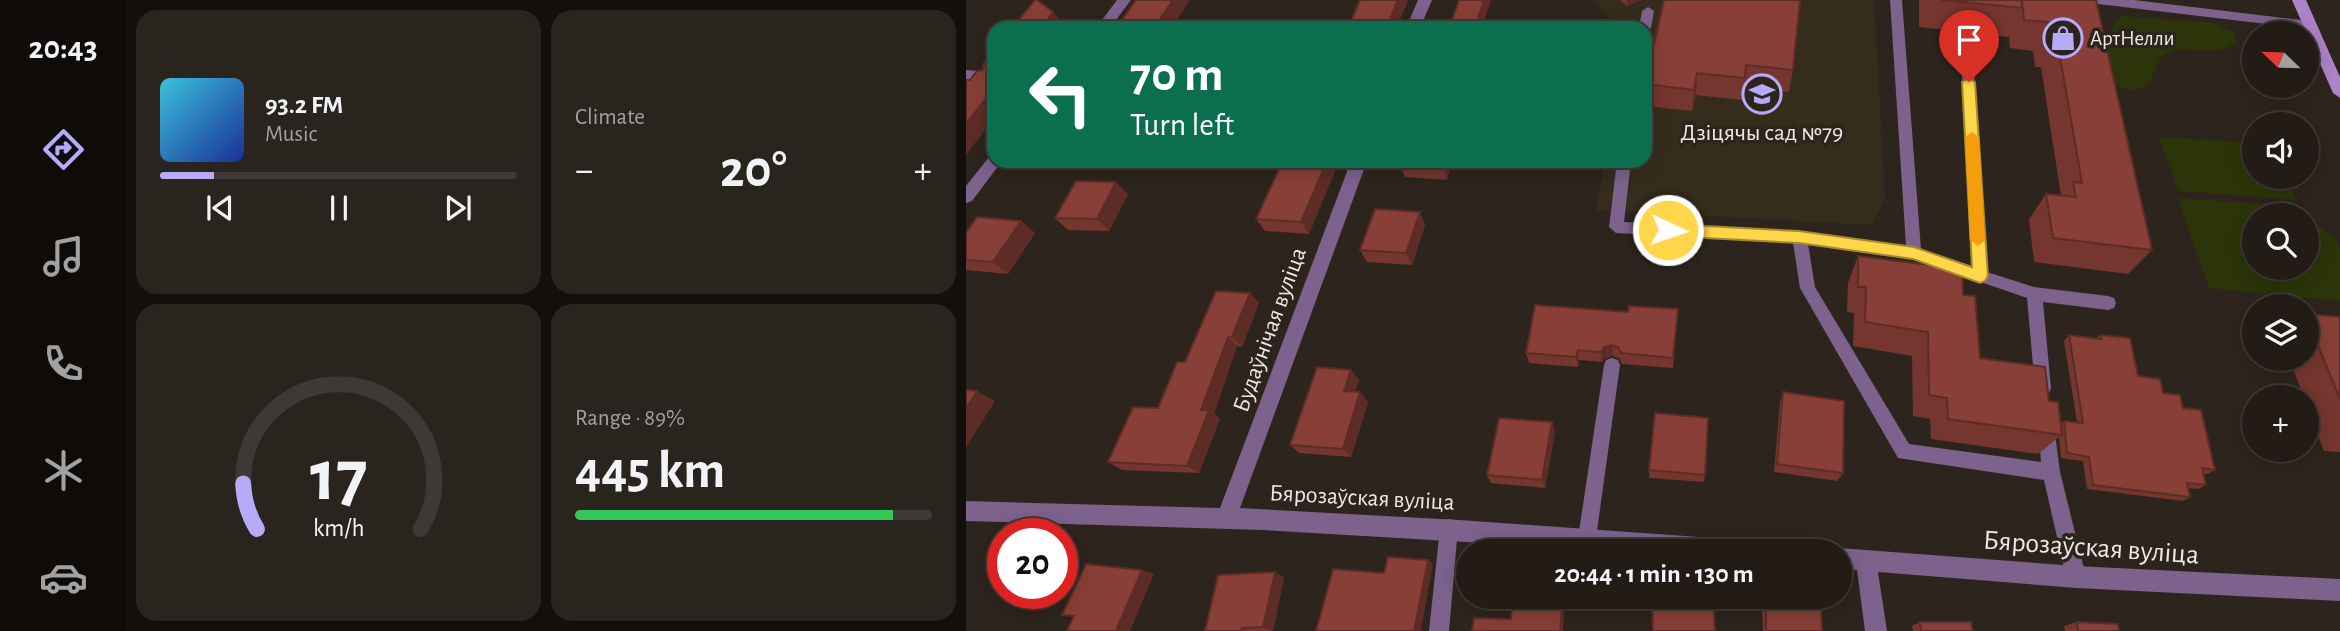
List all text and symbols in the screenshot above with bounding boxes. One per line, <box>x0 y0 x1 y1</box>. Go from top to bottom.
pin <box>1939 10 1999 82</box>
shop icon: АртНелли <box>2042 17 2084 59</box>
icon: arrive <box>1950 21 1988 59</box>
north arrow <box>2242 21 2319 98</box>
map controls <box>2242 21 2319 462</box>
place label: АртНелли <box>2090 28 2175 49</box>
text: 20:43 <box>29 32 97 64</box>
icon: left <box>1015 49 1106 140</box>
text: 70 m <box>1130 51 1224 100</box>
school or university icon: Дзіцячы сад №79 <box>1741 73 1783 115</box>
text: 93.2 FM <box>265 92 343 118</box>
text: Climate <box>575 106 645 129</box>
text: Turn left <box>1130 109 1234 141</box>
button: sound <box>2242 112 2319 189</box>
place label: Дзіцячы сад №79 <box>1681 121 1843 145</box>
text: Music <box>265 123 317 146</box>
icon: directions <box>39 125 88 174</box>
text: 20° <box>720 144 787 196</box>
text: − <box>575 152 593 190</box>
text: + <box>914 152 932 190</box>
icon: previous <box>201 189 239 227</box>
icon: pause <box>320 189 358 227</box>
icon: next <box>439 189 477 227</box>
position arrow <box>1631 193 1705 267</box>
button: search <box>2242 203 2319 280</box>
icon: music <box>39 232 88 281</box>
street label: Будаўнічая вуліца <box>1229 244 1311 415</box>
button: layers <box>2242 294 2319 371</box>
icon: phone <box>39 339 88 388</box>
button: + <box>2242 385 2319 462</box>
text: Range · 89% <box>575 407 685 430</box>
text: 17 <box>310 441 367 514</box>
text: 445 km <box>575 445 725 497</box>
icon: climate <box>39 446 88 495</box>
street label: Бярозаўская вуліца <box>1269 481 1455 515</box>
text: km/h <box>313 515 364 540</box>
speed limit sign: 20 <box>987 518 1078 609</box>
street label: Бярозаўская вуліца <box>1982 526 2200 570</box>
icon: car <box>39 553 88 602</box>
text: 20:44 · 1 min · 130 m <box>1554 561 1754 587</box>

